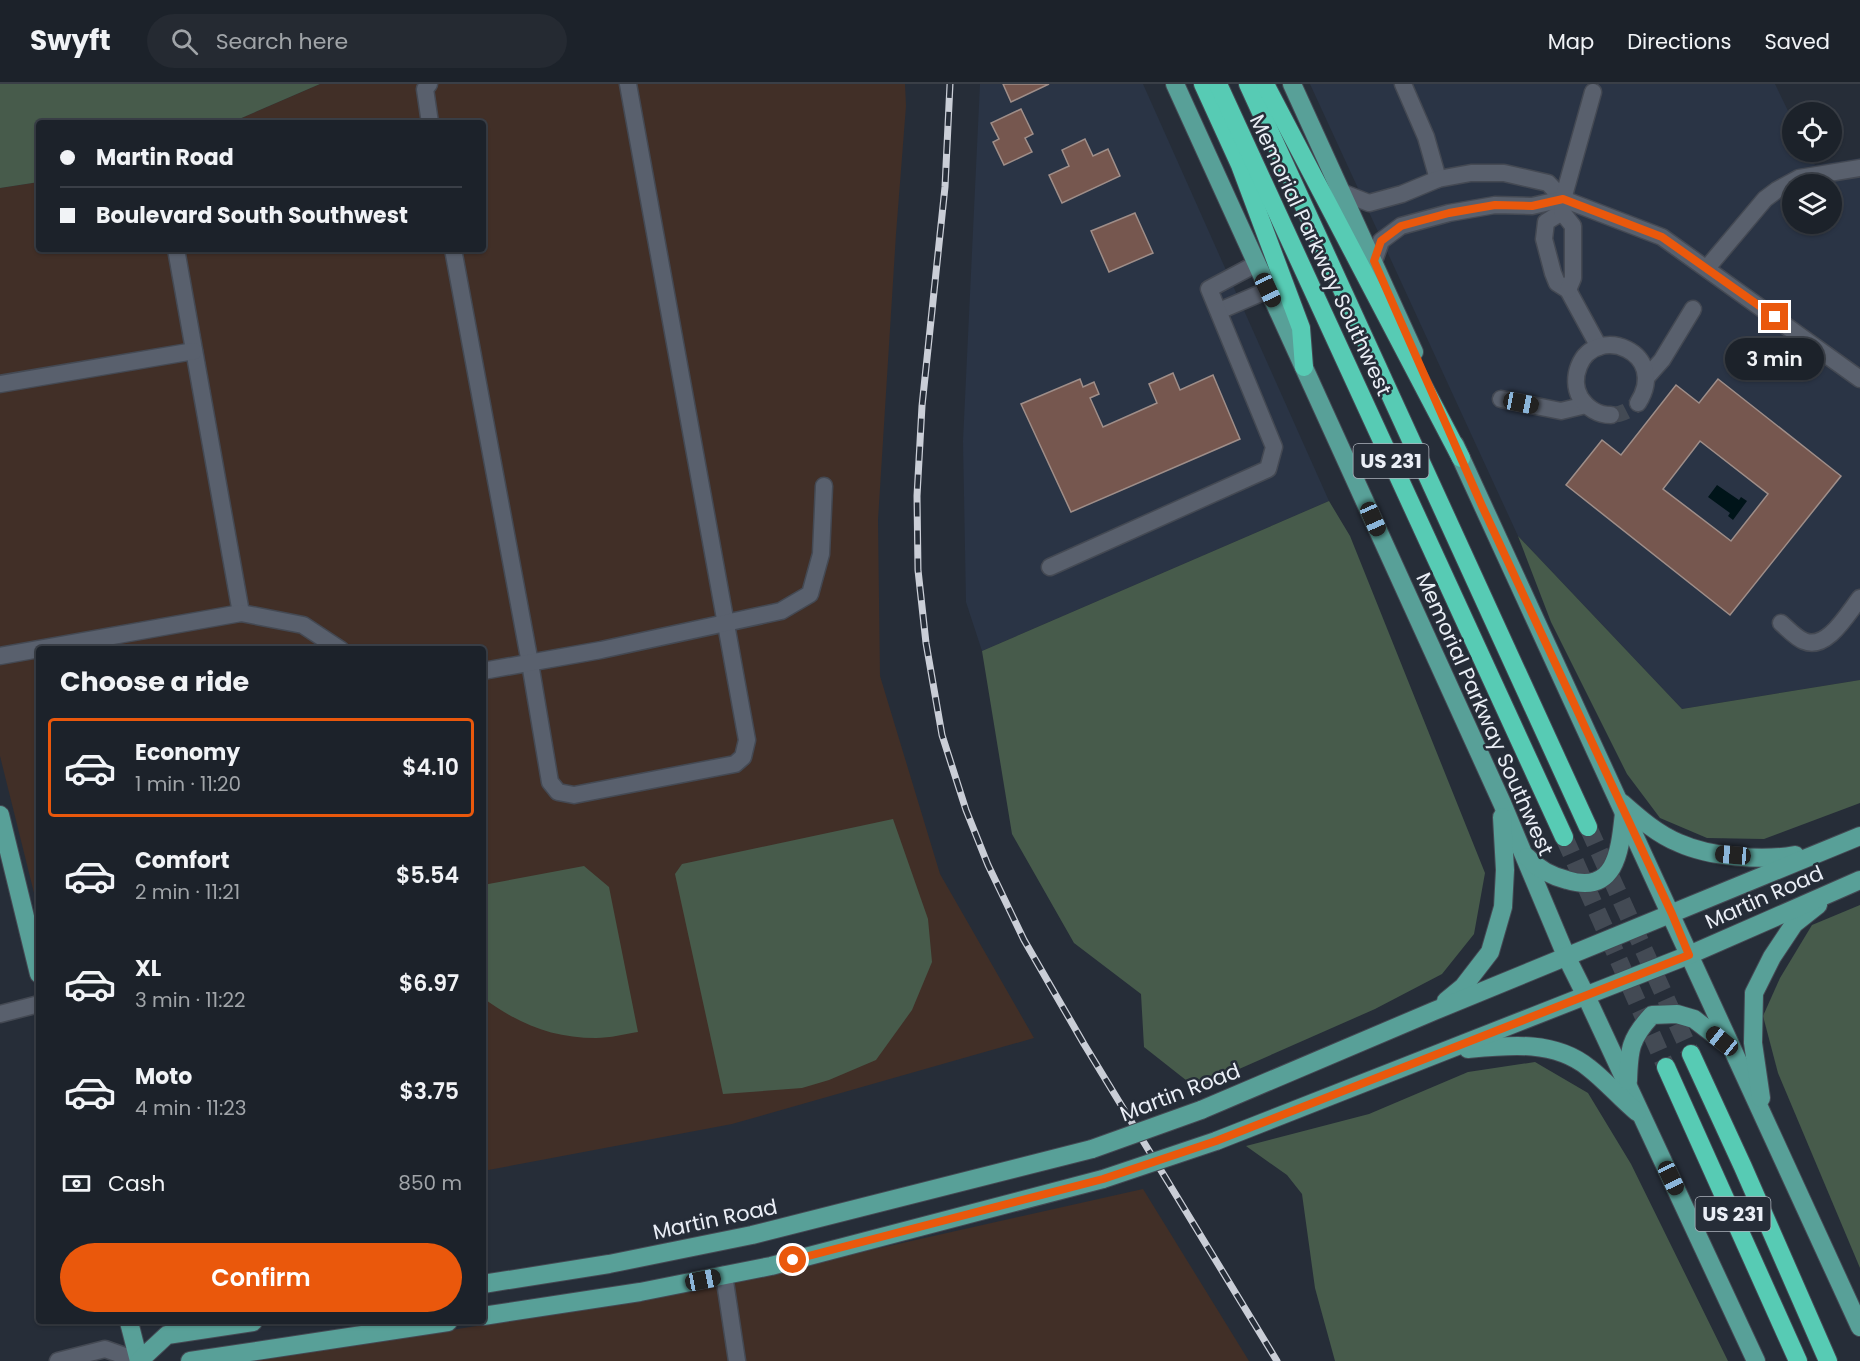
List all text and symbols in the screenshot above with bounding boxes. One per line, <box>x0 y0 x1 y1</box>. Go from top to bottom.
search box <box>147 14 567 68</box>
text: Swyft <box>30 21 111 60</box>
icon: search <box>168 25 201 58</box>
text: Search here <box>216 26 348 57</box>
text: Map <box>1548 27 1594 56</box>
text: Directions <box>1627 27 1731 56</box>
text: Saved <box>1764 27 1830 56</box>
map controls <box>1782 102 1842 234</box>
button: locate <box>1782 102 1842 162</box>
street label: Memorial Parkway Southwest <box>1243 110 1399 400</box>
text: Martin Road <box>96 142 234 173</box>
button: layers <box>1782 174 1842 234</box>
text: Boulevard South Southwest <box>96 200 408 231</box>
car <box>1252 270 1284 310</box>
route end <box>1761 303 1788 330</box>
callout: 3 min <box>1726 338 1824 380</box>
text: 3 min <box>1746 345 1803 373</box>
car <box>1502 391 1540 415</box>
road number: US 231 <box>1354 444 1428 478</box>
car <box>1357 499 1389 539</box>
street label: Memorial Parkway Southwest <box>1409 568 1561 860</box>
text: Choose a ride <box>60 663 249 700</box>
text: Economy <box>135 737 240 768</box>
icon: car <box>63 741 117 795</box>
text: $4.10 <box>402 752 459 783</box>
text: 1 min · 11:20 <box>135 770 241 798</box>
car <box>1714 844 1752 866</box>
text: Comfort <box>135 845 229 876</box>
icon: car <box>63 849 117 903</box>
street label: Martin Road <box>1700 858 1828 936</box>
text: $5.54 <box>396 860 459 891</box>
text: 2 min · 11:21 <box>135 878 240 906</box>
text: XL <box>135 953 161 984</box>
icon: car <box>63 957 117 1011</box>
text: $6.97 <box>399 968 459 999</box>
text: 3 min · 11:22 <box>135 986 245 1014</box>
car <box>1702 1023 1742 1059</box>
street label: Martin Road <box>1116 1056 1244 1128</box>
text: Moto <box>135 1061 192 1092</box>
icon: car <box>63 1065 117 1119</box>
text: $3.75 <box>399 1076 459 1107</box>
text: 4 min · 11:23 <box>135 1094 247 1122</box>
car <box>1655 1158 1687 1198</box>
icon: cash <box>60 1167 93 1200</box>
text: Cash <box>108 1168 165 1199</box>
text: 850 m <box>398 1169 462 1197</box>
street label: Martin Road <box>650 1192 780 1246</box>
road number: US 231 <box>1696 1197 1770 1231</box>
button: Confirm <box>60 1243 462 1312</box>
route start <box>779 1246 806 1273</box>
car <box>684 1268 722 1292</box>

